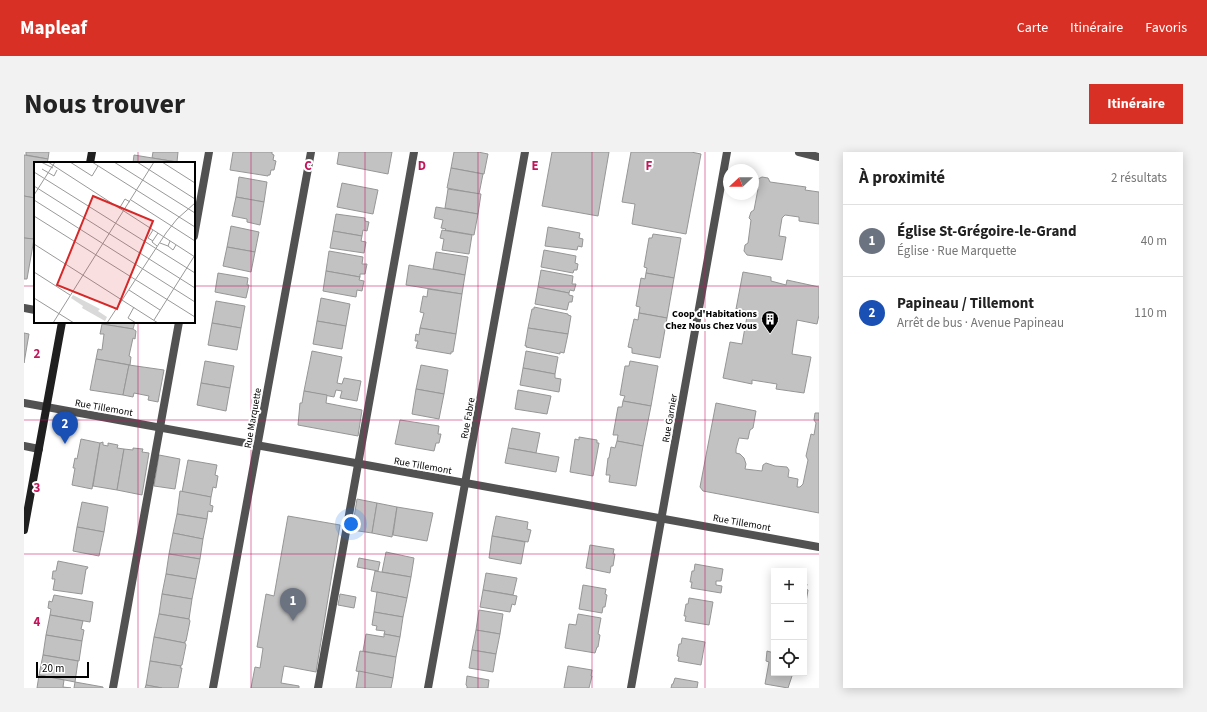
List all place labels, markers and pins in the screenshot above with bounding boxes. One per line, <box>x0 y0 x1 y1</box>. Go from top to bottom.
place label: Coop d'Habitations Chez Nous Chez Vous <box>665 307 758 333</box>
building icon: Coop d'Habitations Chez Nous Chez Vous <box>760 309 780 334</box>
pin: 2 <box>52 411 78 444</box>
pin: 1 <box>280 588 306 621</box>

